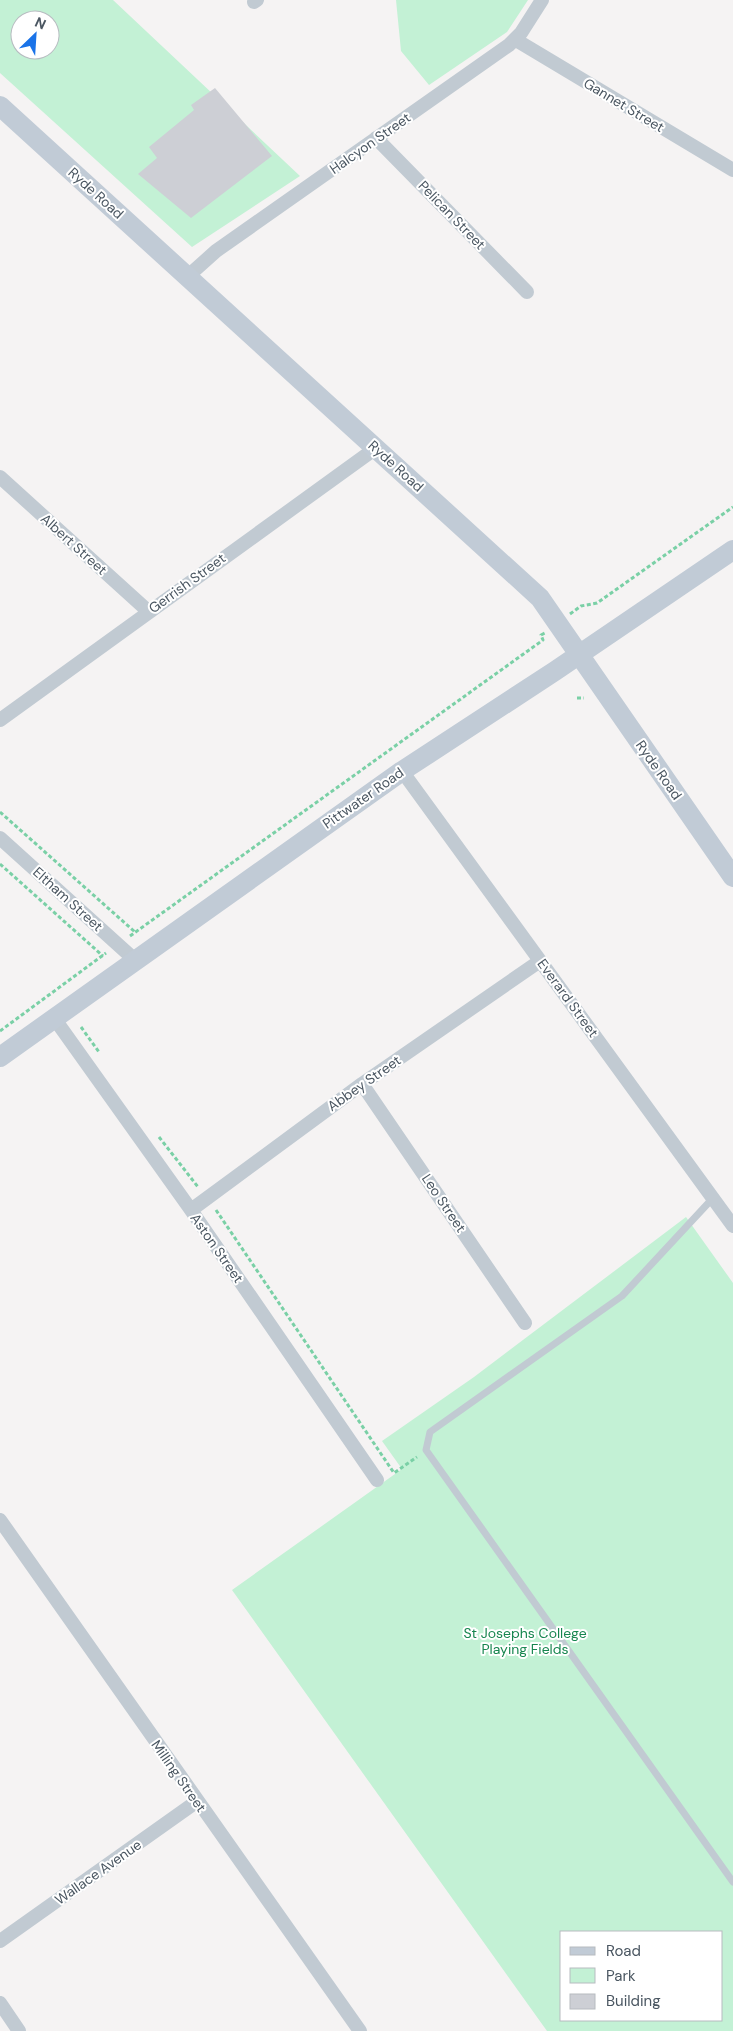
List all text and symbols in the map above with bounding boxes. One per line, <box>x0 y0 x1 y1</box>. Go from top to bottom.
north arrow <box>10 10 60 60</box>
text: N <box>32 13 49 34</box>
street label: Gannet Street <box>580 74 668 136</box>
street label: Halcyon Street <box>326 108 414 178</box>
street label: Ryde Road <box>65 163 127 223</box>
street label: Pelican Street <box>415 177 489 253</box>
street label: Ryde Road <box>365 436 427 496</box>
street label: Albert Street <box>37 509 111 579</box>
street label: Gerrish Street <box>145 549 229 617</box>
street label: Ryde Road <box>632 737 686 803</box>
street label: Pittwater Road <box>319 763 407 833</box>
street label: Eltham Street <box>29 863 107 935</box>
street label: Everard Street <box>533 955 603 1041</box>
street label: Abbey Street <box>324 1051 404 1115</box>
street label: Leo Street <box>418 1170 470 1236</box>
street label: Aston Street <box>186 1210 248 1286</box>
park label: St Josephs College Playing Fields <box>463 1624 587 1658</box>
street label: Milling Street <box>148 1736 210 1816</box>
street label: Wallace Avenue <box>51 1835 145 1909</box>
legend <box>560 1931 723 2021</box>
text: Road <box>606 1941 641 1961</box>
text: Park <box>606 1966 636 1986</box>
text: Building <box>606 1991 661 2011</box>

